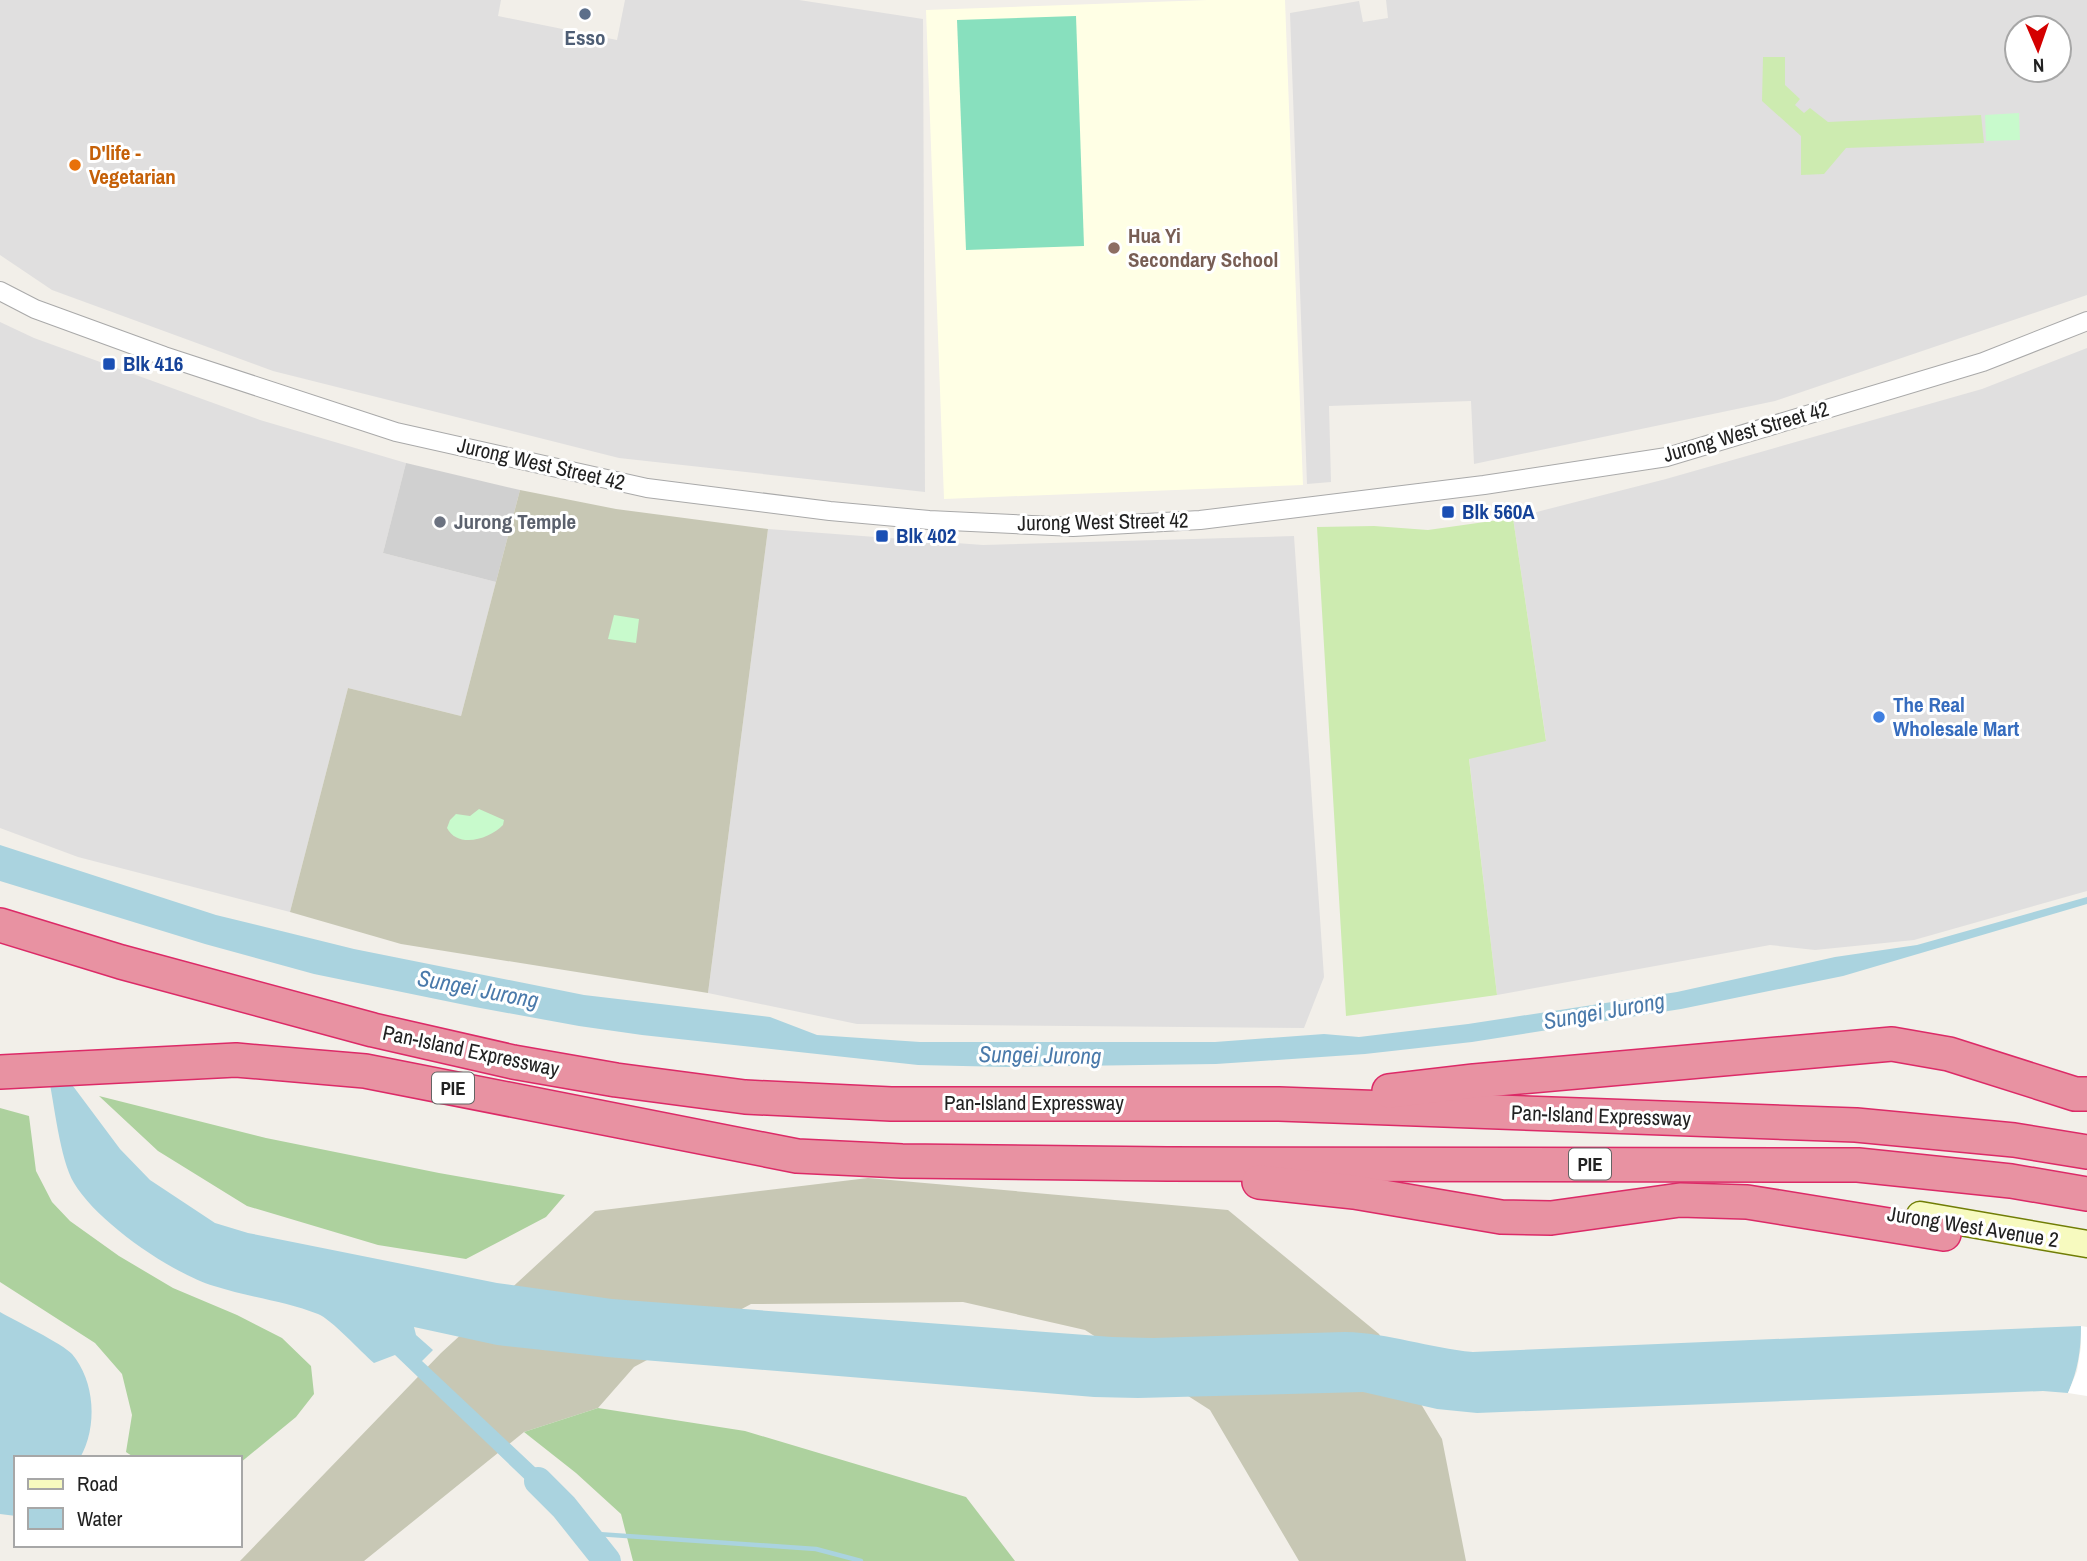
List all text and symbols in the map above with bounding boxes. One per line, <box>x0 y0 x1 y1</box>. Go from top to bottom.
marker: Esso <box>577 6 593 22</box>
north arrow <box>2003 14 2073 84</box>
place label: Esso <box>564 23 606 52</box>
text: N <box>2033 53 2045 79</box>
place label: D'life - Vegetarian <box>89 138 176 191</box>
marker: D'life - Vegetarian <box>67 157 83 173</box>
place label: Hua Yi Secondary School <box>1128 221 1278 274</box>
marker: Hua Yi Secondary School <box>1106 240 1122 256</box>
place label: Blk 416 <box>123 349 183 378</box>
marker: Blk 416 <box>101 356 117 372</box>
street label: Jurong West Street 42 <box>1660 394 1832 469</box>
street label: Jurong West Street 42 <box>455 430 628 497</box>
place label: Blk 560A <box>1462 497 1535 526</box>
marker: Blk 560A <box>1440 504 1456 520</box>
street label: Jurong West Street 42 <box>1017 506 1189 537</box>
place label: Jurong Temple <box>454 507 576 536</box>
marker: Jurong Temple <box>432 514 448 530</box>
place label: Blk 402 <box>896 521 956 550</box>
marker: Blk 402 <box>874 528 890 544</box>
place label: The Real Wholesale Mart <box>1893 690 2020 743</box>
marker: The Real Wholesale Mart <box>1871 709 1887 725</box>
water label: Sungei Jurong <box>415 962 541 1015</box>
water label: Sungei Jurong <box>1541 985 1667 1036</box>
street label: Pan-Island Expressway <box>380 1018 562 1083</box>
water label: Sungei Jurong <box>978 1038 1102 1071</box>
road number: PIE <box>432 1072 474 1104</box>
street label: Pan-Island Expressway <box>944 1088 1124 1117</box>
street label: Pan-Island Expressway <box>1511 1098 1692 1133</box>
road number: PIE <box>1569 1148 1611 1180</box>
street label: Jurong West Avenue 2 <box>1886 1199 2061 1254</box>
legend <box>14 1456 242 1547</box>
text: Road <box>77 1469 118 1498</box>
text: Water <box>77 1504 123 1533</box>

